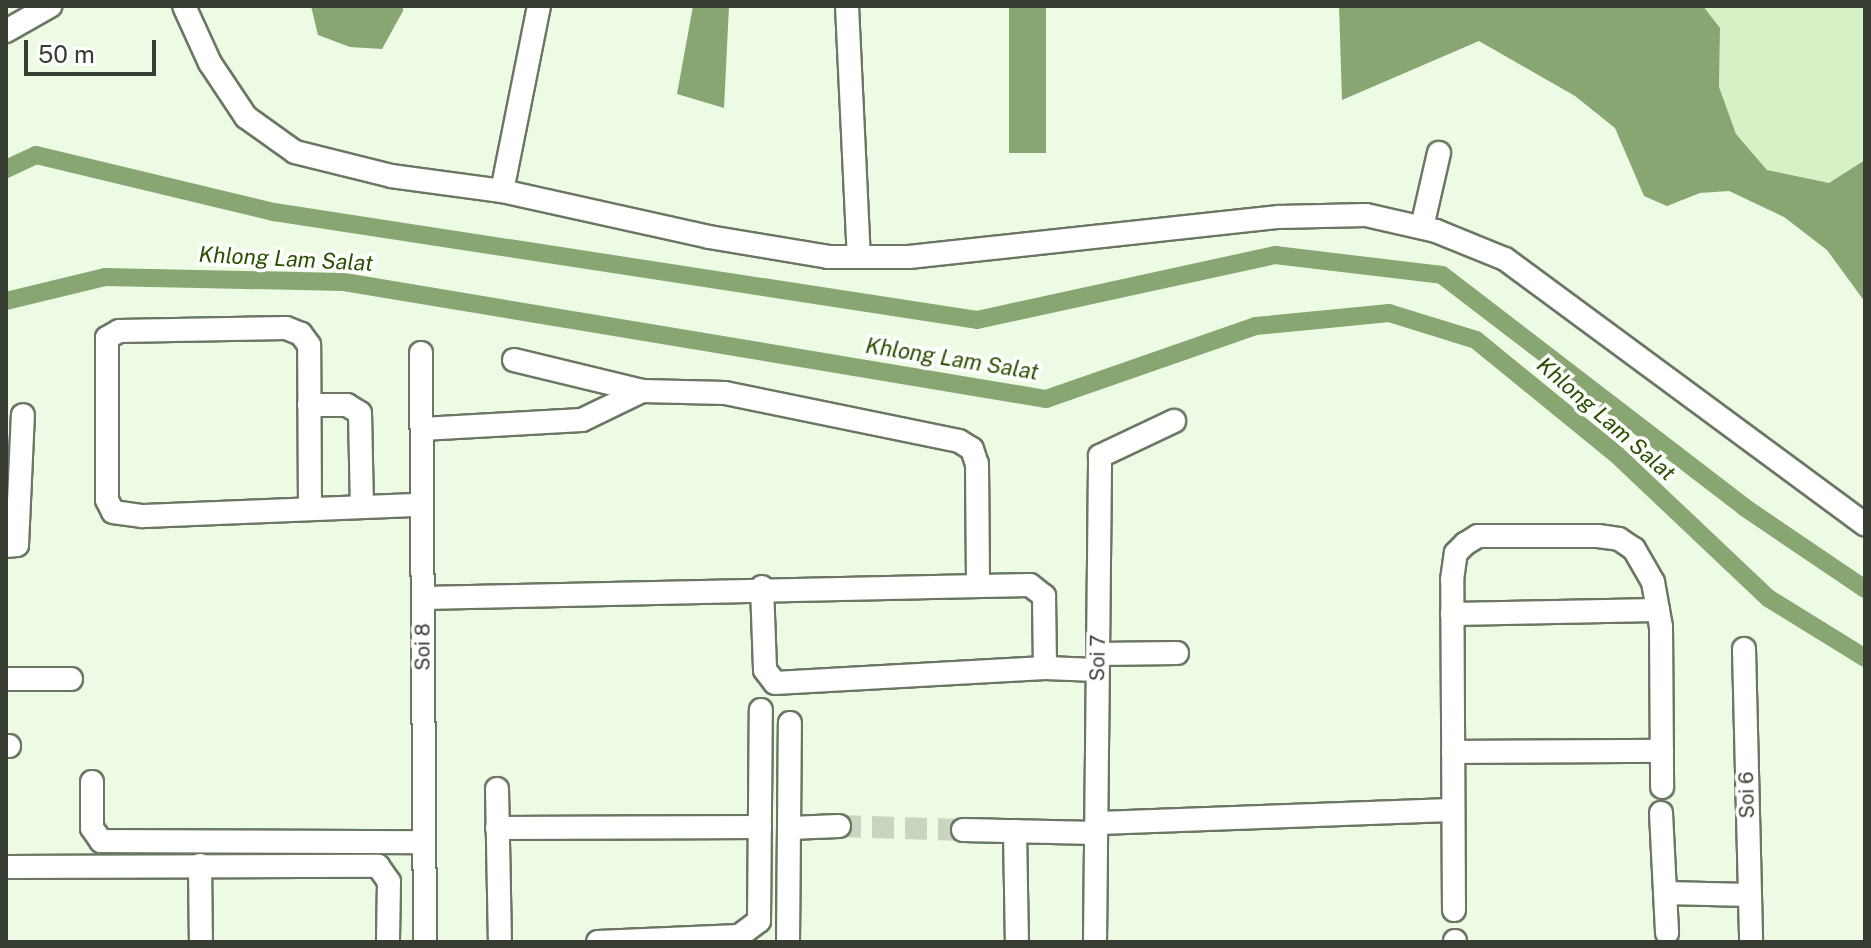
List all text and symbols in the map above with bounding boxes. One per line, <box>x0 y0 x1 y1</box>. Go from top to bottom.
scale bar <box>28 24 160 74</box>
text: 50 m <box>38 40 95 68</box>
water label: Khlong Lam Salat <box>198 241 374 277</box>
water label: Khlong Lam Salat <box>864 332 1040 386</box>
water label: Khlong Lam Salat <box>1531 352 1681 486</box>
street label: Soi 8 <box>411 623 435 671</box>
street label: Soi 7 <box>1086 635 1110 681</box>
street label: Soi 6 <box>1735 771 1759 819</box>

